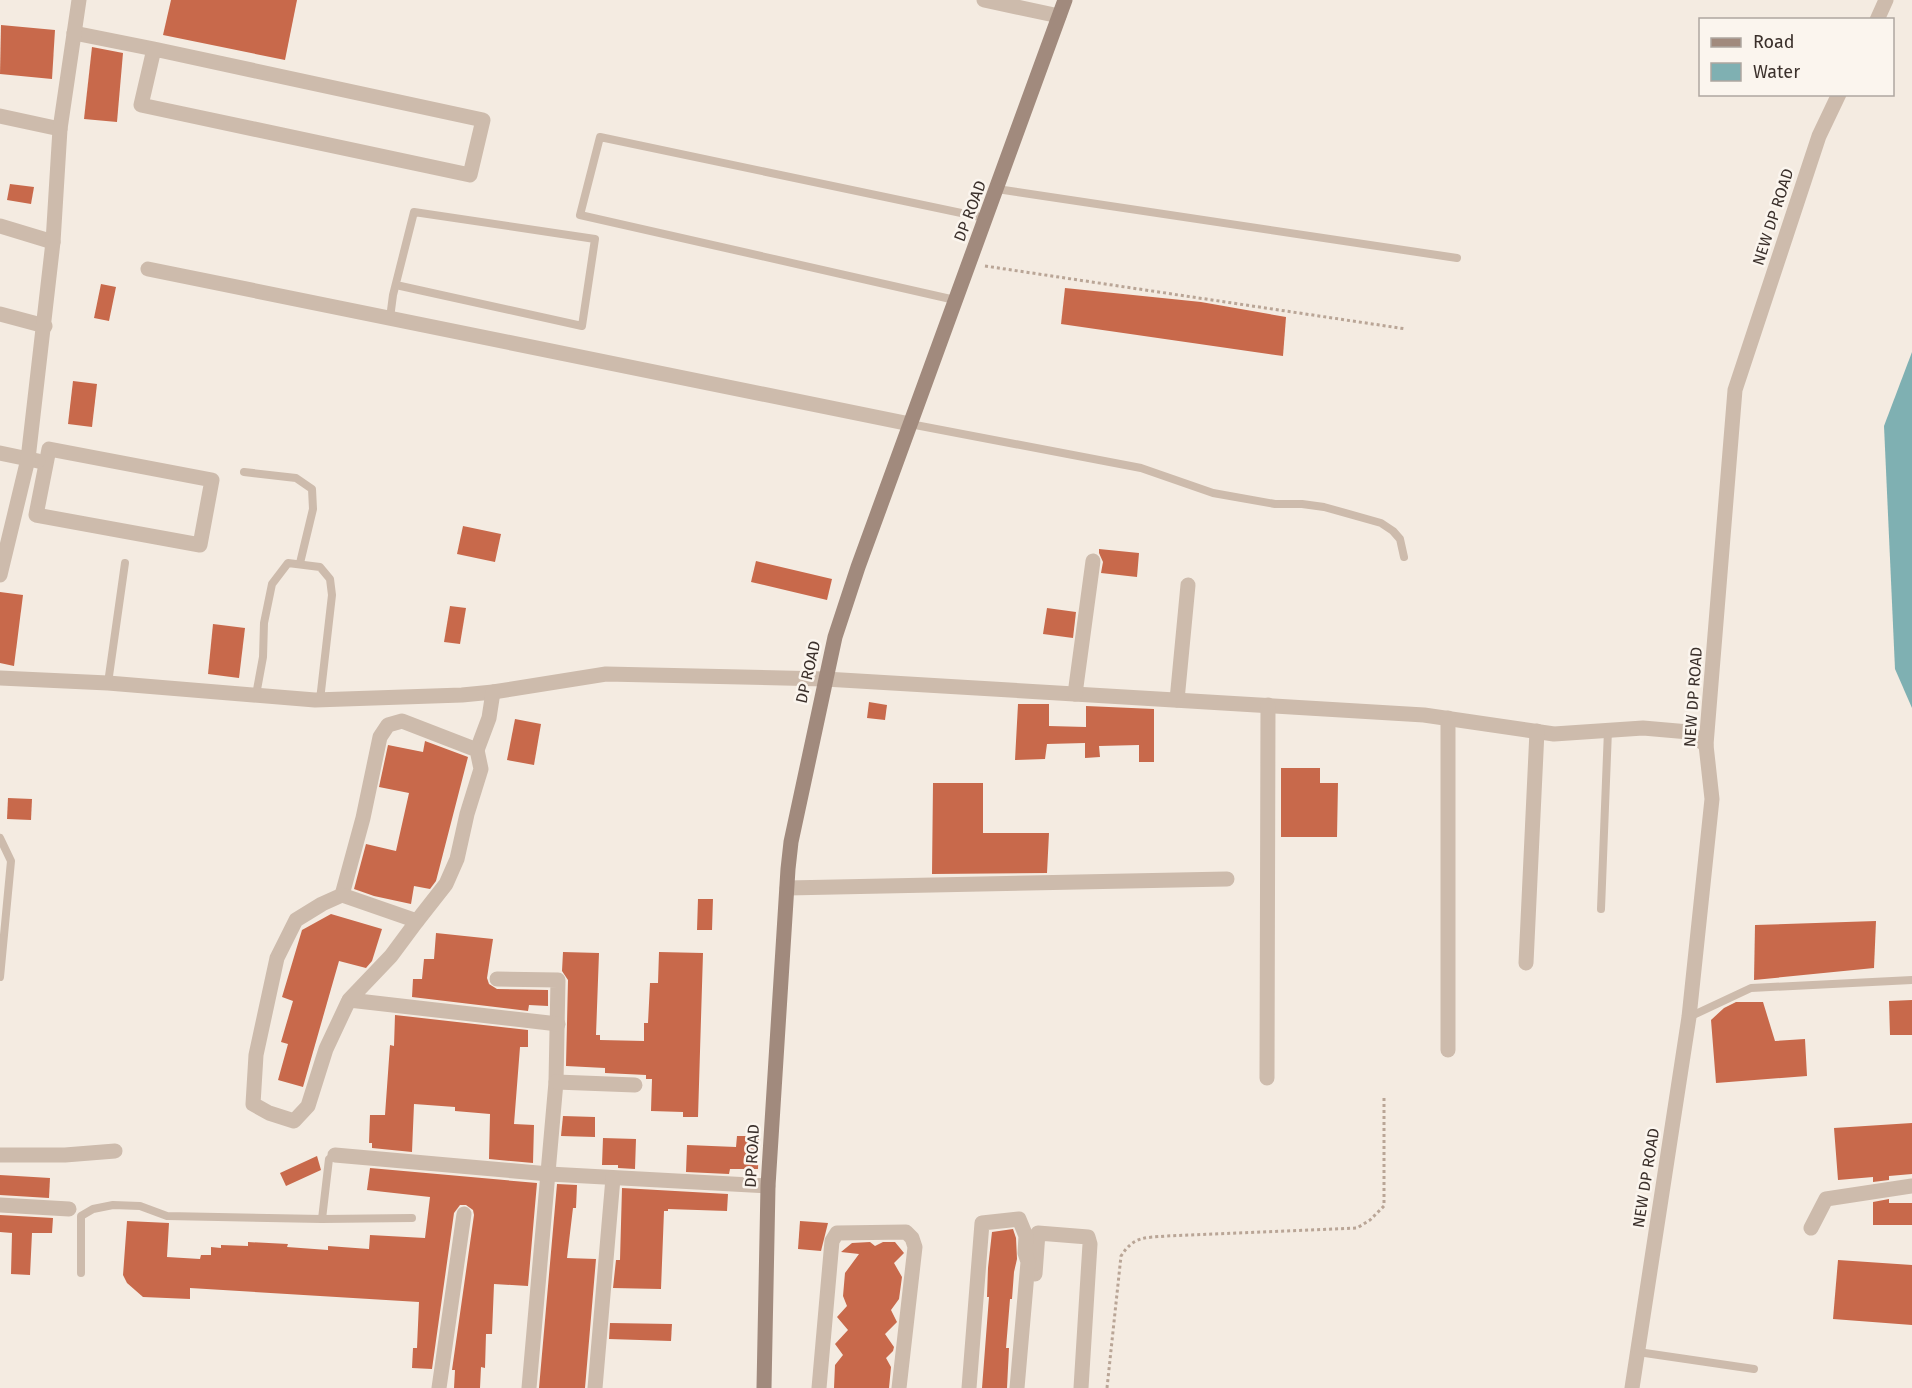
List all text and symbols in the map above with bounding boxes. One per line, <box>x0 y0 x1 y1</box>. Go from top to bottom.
legend <box>1699 18 1894 96</box>
text: Road <box>1753 31 1795 53</box>
text: Water <box>1753 61 1800 83</box>
street label: NEW DP ROAD <box>1748 166 1798 268</box>
street label: DP ROAD <box>950 178 990 244</box>
street label: DP ROAD <box>792 639 824 705</box>
street label: NEW DP ROAD <box>1680 646 1706 748</box>
street label: DP ROAD <box>741 1124 763 1188</box>
street label: NEW DP ROAD <box>1629 1127 1663 1229</box>

